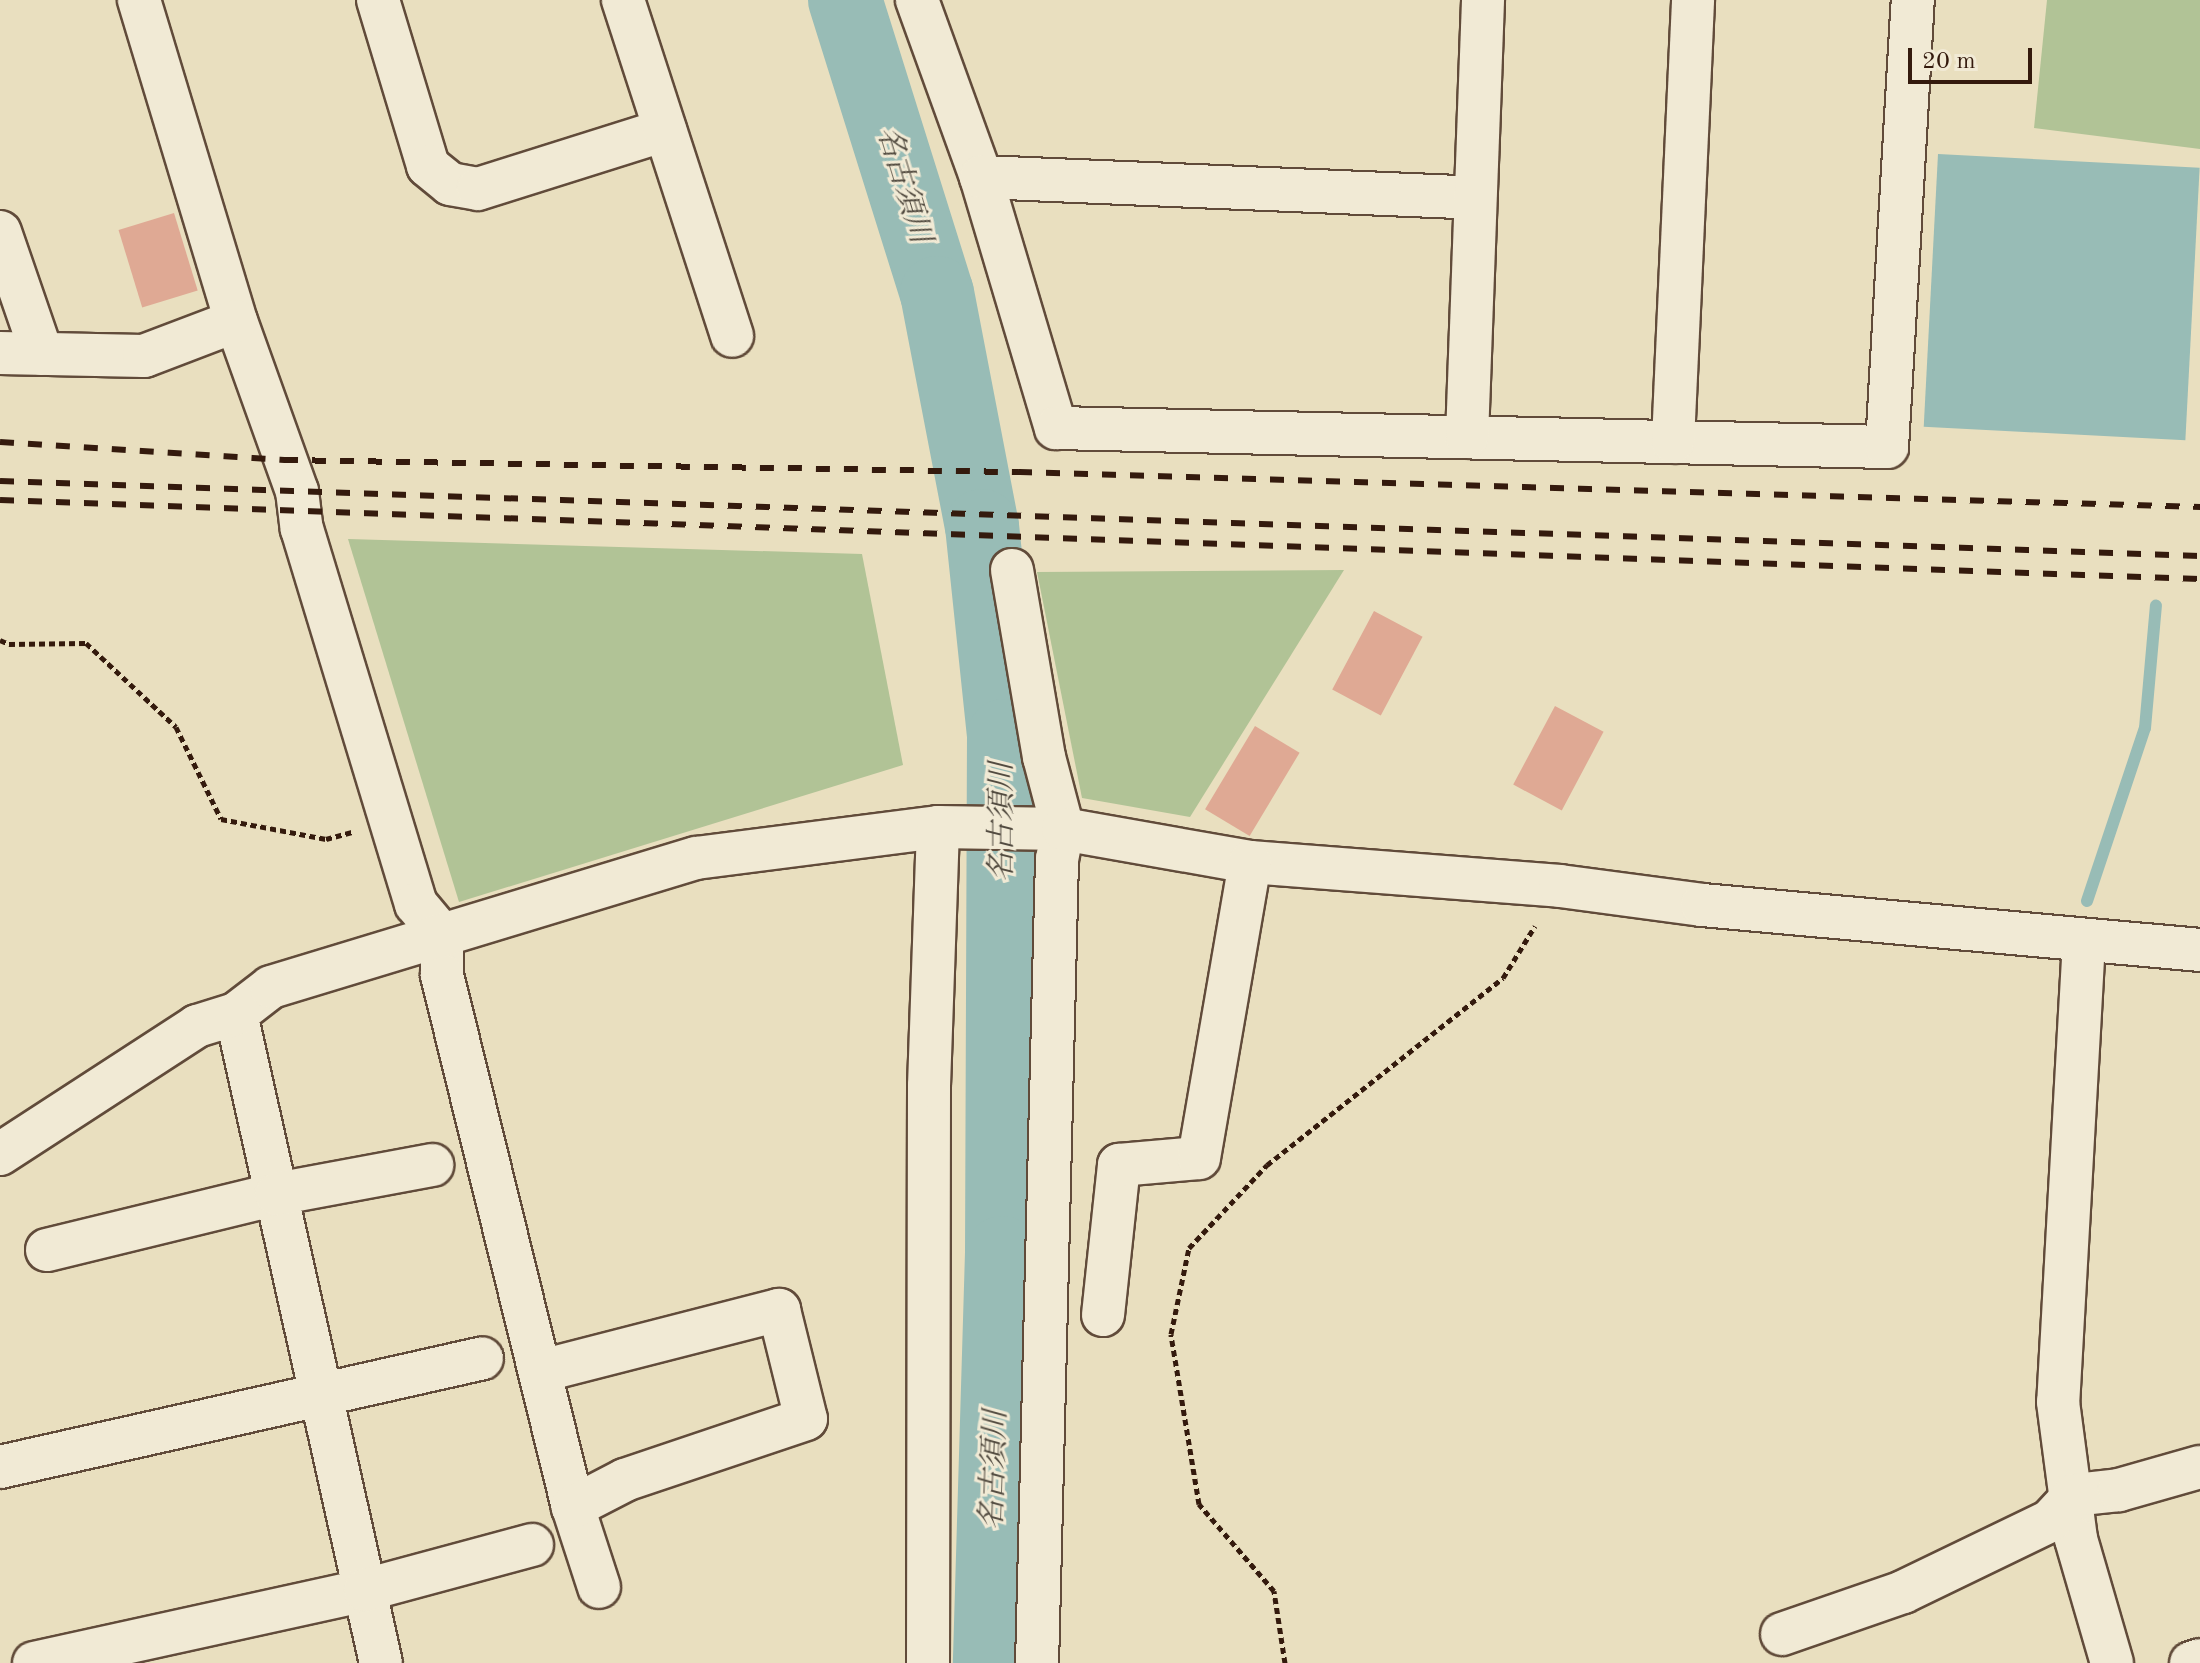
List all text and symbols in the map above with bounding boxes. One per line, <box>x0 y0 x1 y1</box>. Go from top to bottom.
scale bar <box>1912 32 2036 82</box>
text: 20 m <box>1922 50 1976 74</box>
water label: 名古須川 <box>868 122 938 248</box>
water label: 名古須川 <box>985 762 1021 882</box>
water label: 名古須川 <box>975 1409 1015 1531</box>

